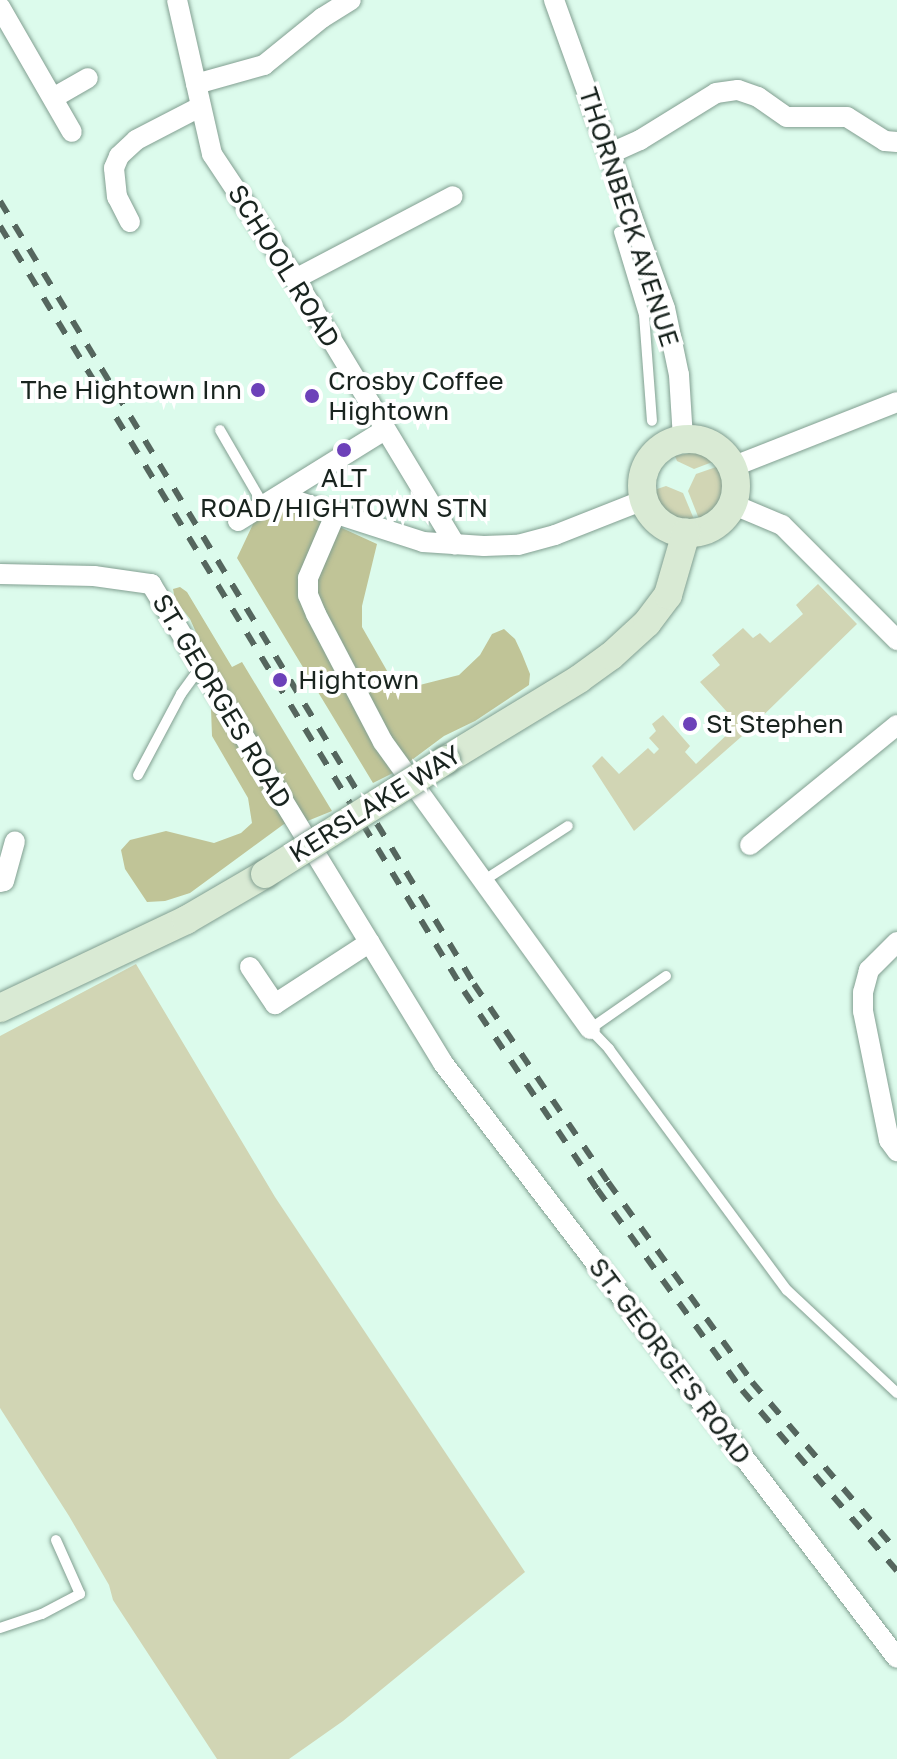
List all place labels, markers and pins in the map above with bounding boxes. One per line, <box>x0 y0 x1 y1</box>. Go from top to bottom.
place label: Crosby Coffee Hightown <box>328 365 504 426</box>
place label: The Hightown Inn <box>20 374 242 406</box>
marker: The Hightown Inn <box>249 381 267 399</box>
marker: Crosby Coffee Hightown <box>303 387 321 405</box>
marker: ALT ROAD/HIGHTOWN STN <box>335 441 353 459</box>
place label: ALT ROAD/HIGHTOWN STN <box>200 462 488 524</box>
place label: Hightown <box>298 664 419 696</box>
marker: Hightown <box>269 669 291 691</box>
place label: St Stephen <box>706 708 844 740</box>
marker: St Stephen <box>681 715 699 733</box>

